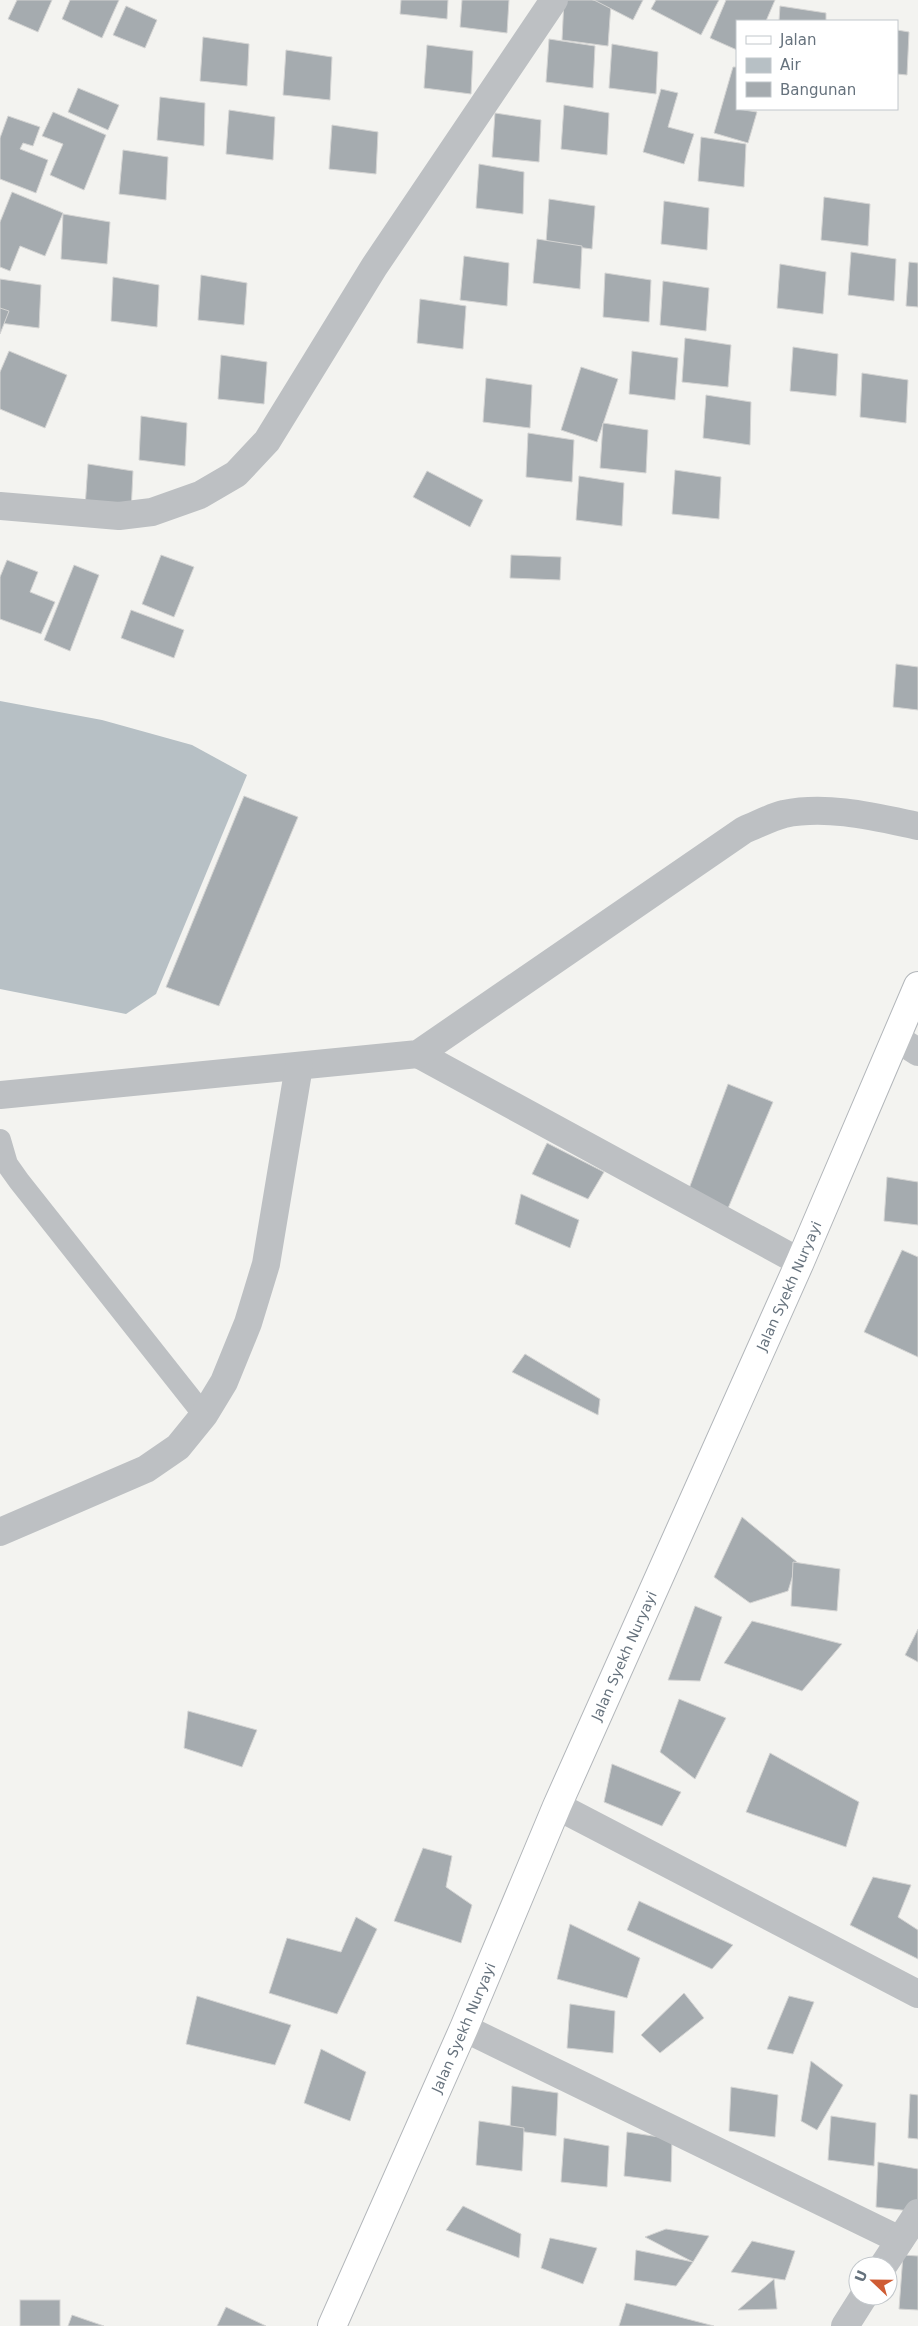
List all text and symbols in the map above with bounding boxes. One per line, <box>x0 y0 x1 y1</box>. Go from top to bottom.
legend <box>736 20 898 110</box>
text: Jalan <box>779 31 816 49</box>
text: Air <box>780 56 801 74</box>
text: Bangunan <box>780 81 856 99</box>
street label: Jalan Syekh Nuryayi <box>753 1219 824 1354</box>
street label: Jalan Syekh Nuryayi <box>588 1589 660 1724</box>
street label: Jalan Syekh Nuryayi <box>428 1960 498 2096</box>
north arrow <box>848 2256 898 2306</box>
text: U <box>851 2268 870 2284</box>

